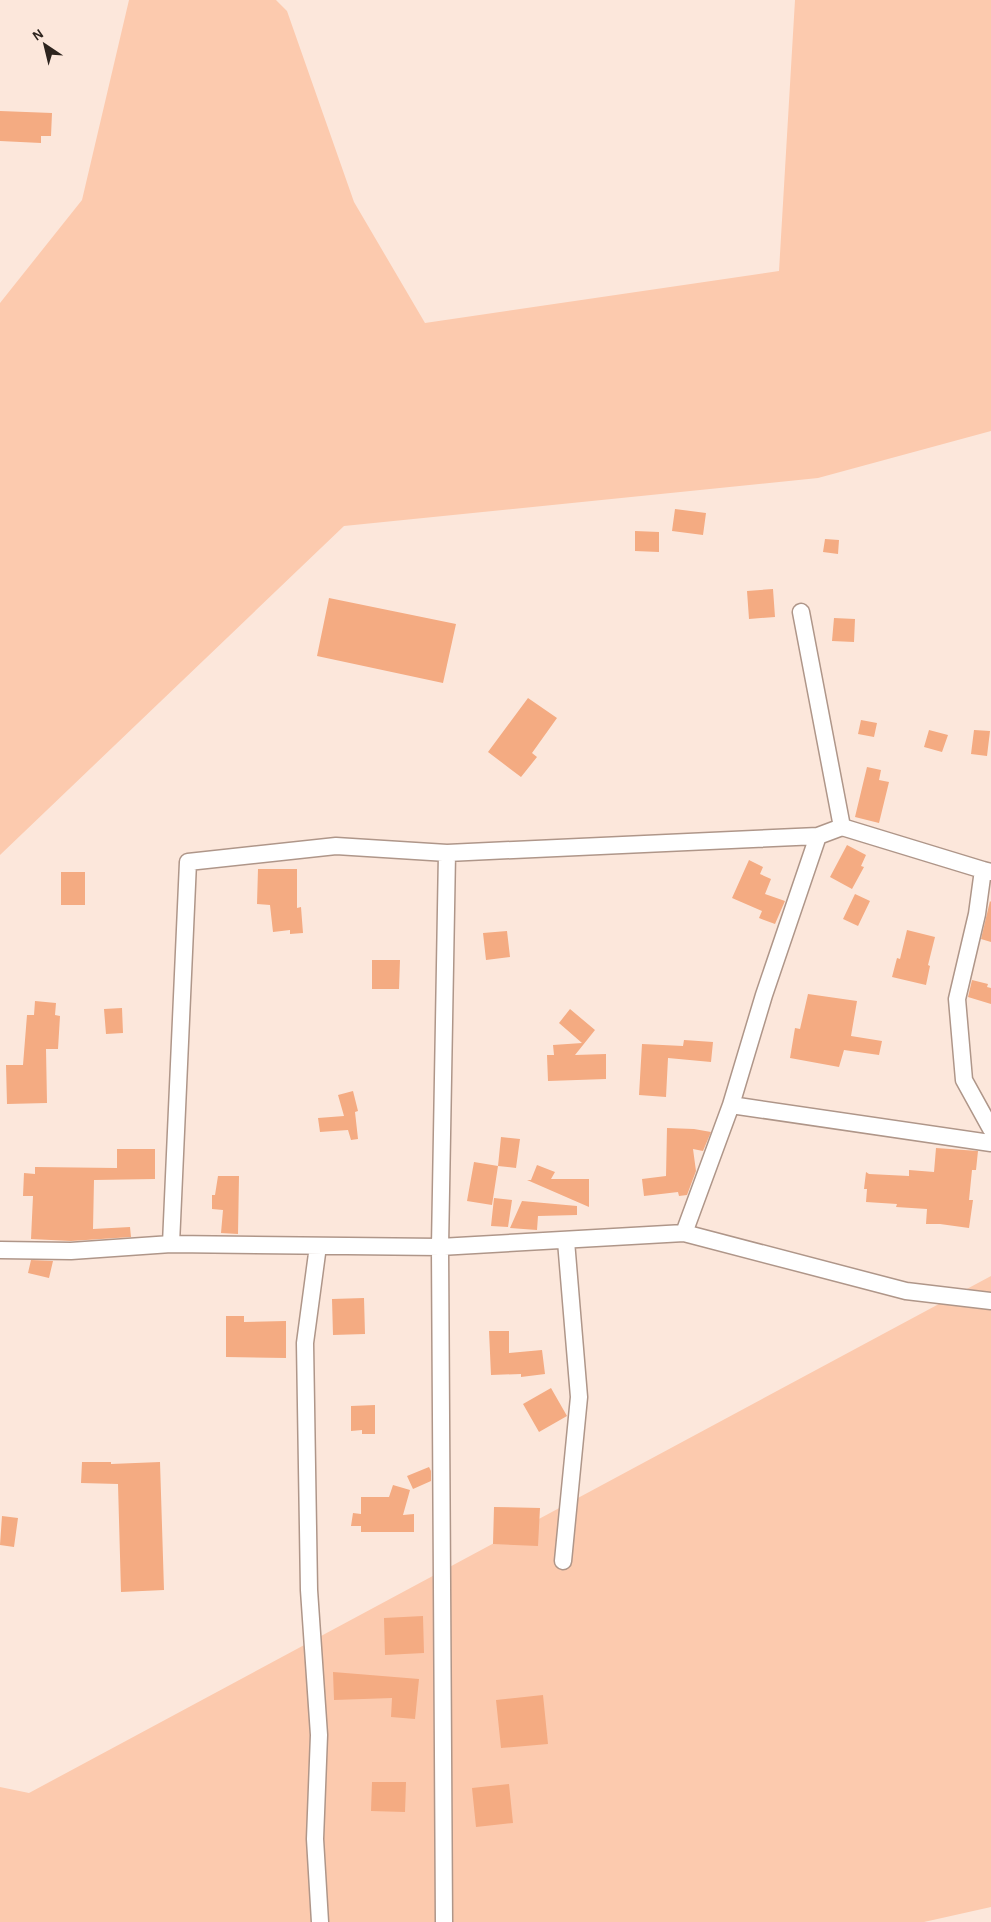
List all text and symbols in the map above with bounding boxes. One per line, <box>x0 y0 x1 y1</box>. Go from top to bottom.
north arrow <box>20 20 70 70</box>
text: N <box>30 27 46 44</box>

